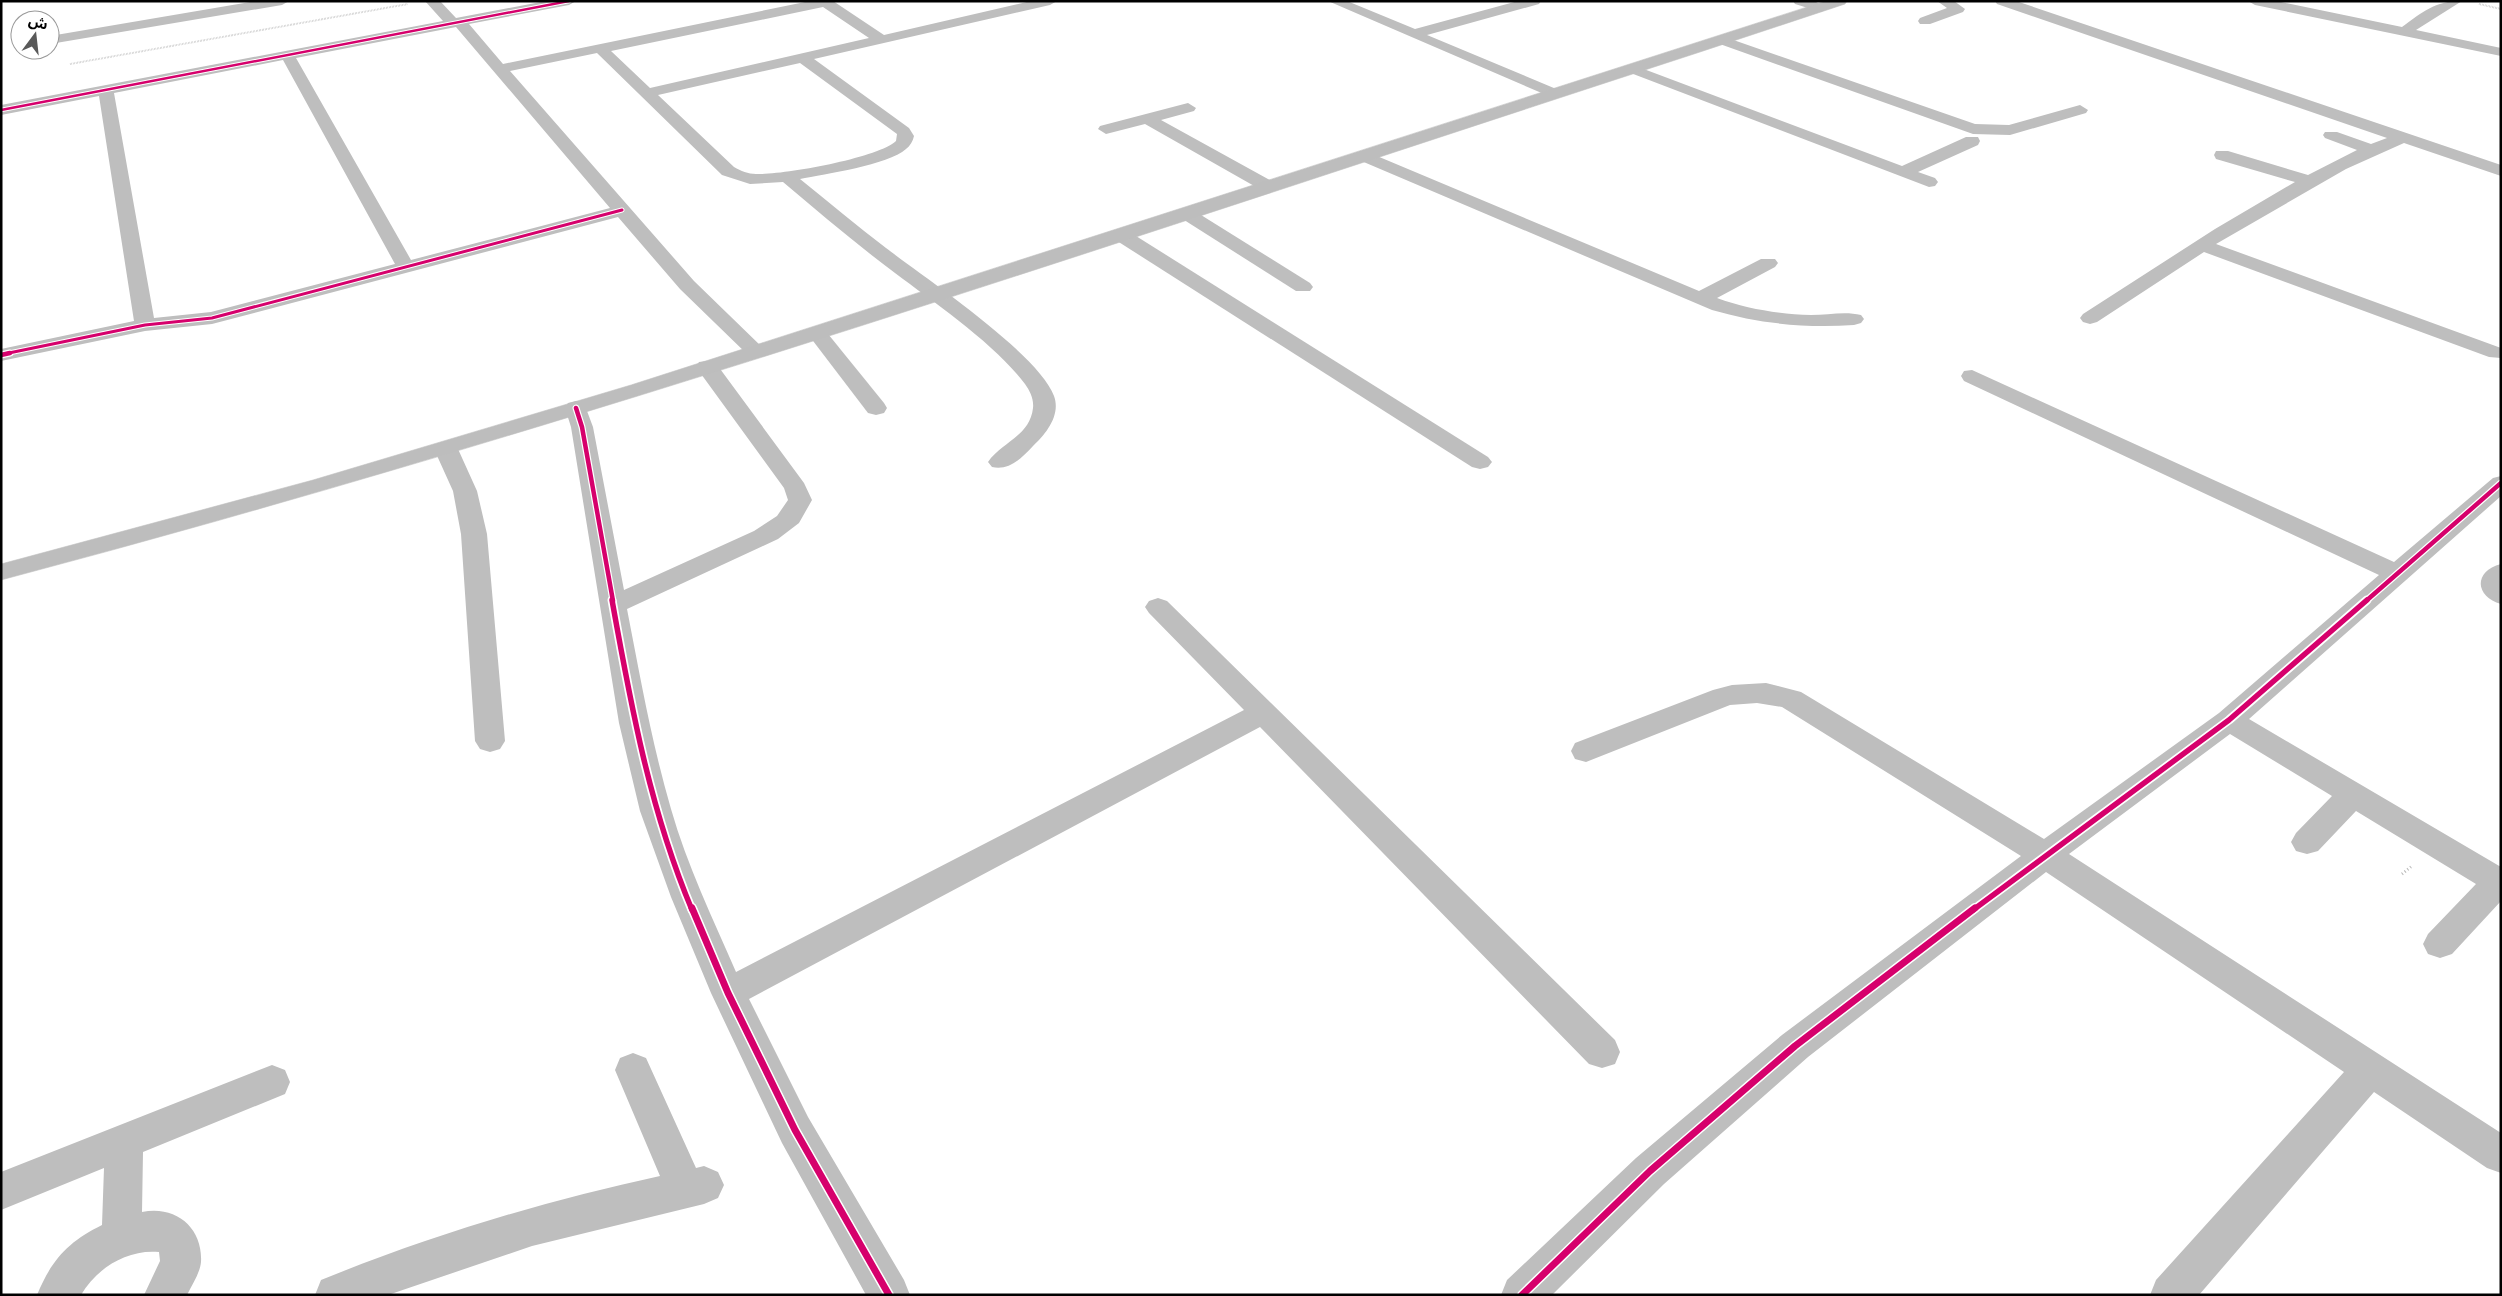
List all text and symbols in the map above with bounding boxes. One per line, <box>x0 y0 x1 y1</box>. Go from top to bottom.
north arrow <box>10 10 60 60</box>
text: ش <box>27 11 50 34</box>

